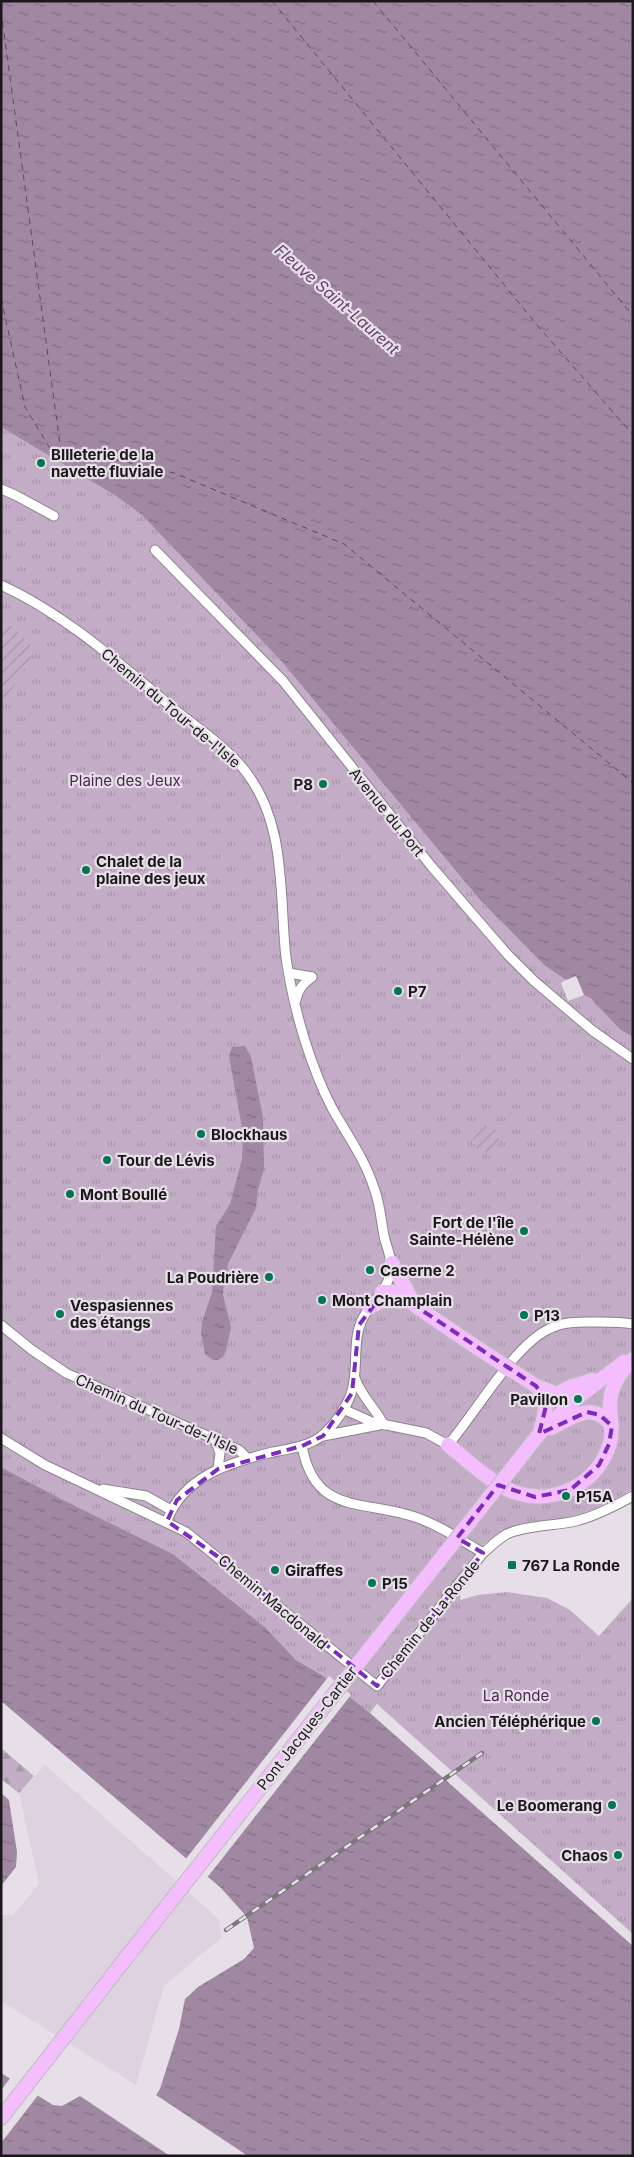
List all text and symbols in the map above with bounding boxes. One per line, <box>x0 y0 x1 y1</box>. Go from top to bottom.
water label: Fleuve Saint-Laurent <box>271 240 404 359</box>
place label: BIlleterie de la navette fluviale <box>51 445 163 481</box>
marker: BIlleterie de la navette fluviale <box>35 457 47 469</box>
street label: Chemin du Tour-de-l'Isle <box>97 644 245 772</box>
street label: Avenue du Port <box>345 764 429 860</box>
park label: Plaine des Jeux <box>69 771 181 790</box>
place label: P8 <box>294 775 313 794</box>
marker: P8 <box>317 778 329 790</box>
place label: Chalet de la plaine des jeux <box>96 852 206 888</box>
marker: Chalet de la plaine des jeux <box>80 864 92 876</box>
place label: P7 <box>408 982 427 1001</box>
marker: P7 <box>392 985 404 997</box>
place label: Blockhaus <box>211 1125 288 1144</box>
marker: Blockhaus <box>195 1128 207 1140</box>
place label: Tour de Lévis <box>117 1151 215 1170</box>
marker: Tour de Lévis <box>101 1154 113 1166</box>
place label: Mont Boullé <box>80 1185 167 1204</box>
marker: Mont Boullé <box>64 1188 76 1200</box>
place label: Fort de l'île Sainte-Hélène <box>409 1213 514 1249</box>
marker: Fort de l'île Sainte-Hélène <box>518 1225 530 1237</box>
place label: Caserne 2 <box>380 1261 455 1280</box>
marker: Caserne 2 <box>364 1264 376 1276</box>
place label: La Poudrière <box>167 1268 259 1287</box>
marker: La Poudrière <box>263 1271 275 1283</box>
place label: Mont Champlain <box>332 1291 452 1310</box>
marker: Mont Champlain <box>316 1294 328 1306</box>
place label: Vespasiennes des étangs <box>70 1296 173 1332</box>
place label: P13 <box>534 1306 560 1325</box>
marker: Vespasiennes des étangs <box>54 1308 66 1320</box>
marker: P13 <box>518 1309 530 1321</box>
street label: Chemin du Tour-de-l'Isle <box>73 1369 241 1459</box>
place label: Pavillon <box>510 1390 568 1409</box>
marker: Pavillon <box>572 1393 584 1405</box>
place label: P15A <box>576 1487 613 1506</box>
marker: P15A <box>560 1490 572 1502</box>
street label: Chemin Macdonald <box>214 1551 332 1653</box>
street label: Chemin de La Ronde <box>376 1556 484 1682</box>
place label: 767 La Ronde <box>522 1556 620 1575</box>
marker: 767 La Ronde <box>506 1559 518 1571</box>
place label: Giraffes <box>285 1561 343 1580</box>
marker: Giraffes <box>269 1564 281 1576</box>
place label: P15 <box>382 1574 408 1593</box>
marker: P15 <box>366 1577 378 1589</box>
street label: Pont Jacques-Cartier <box>253 1662 361 1794</box>
park label: La Ronde <box>483 1686 549 1705</box>
place label: Ancien Téléphérique <box>434 1712 586 1731</box>
marker: Ancien Téléphérique <box>590 1715 602 1727</box>
place label: Le Boomerang <box>497 1796 602 1815</box>
marker: Le Boomerang <box>606 1799 618 1811</box>
place label: Chaos <box>561 1846 608 1865</box>
marker: Chaos <box>612 1849 624 1861</box>

